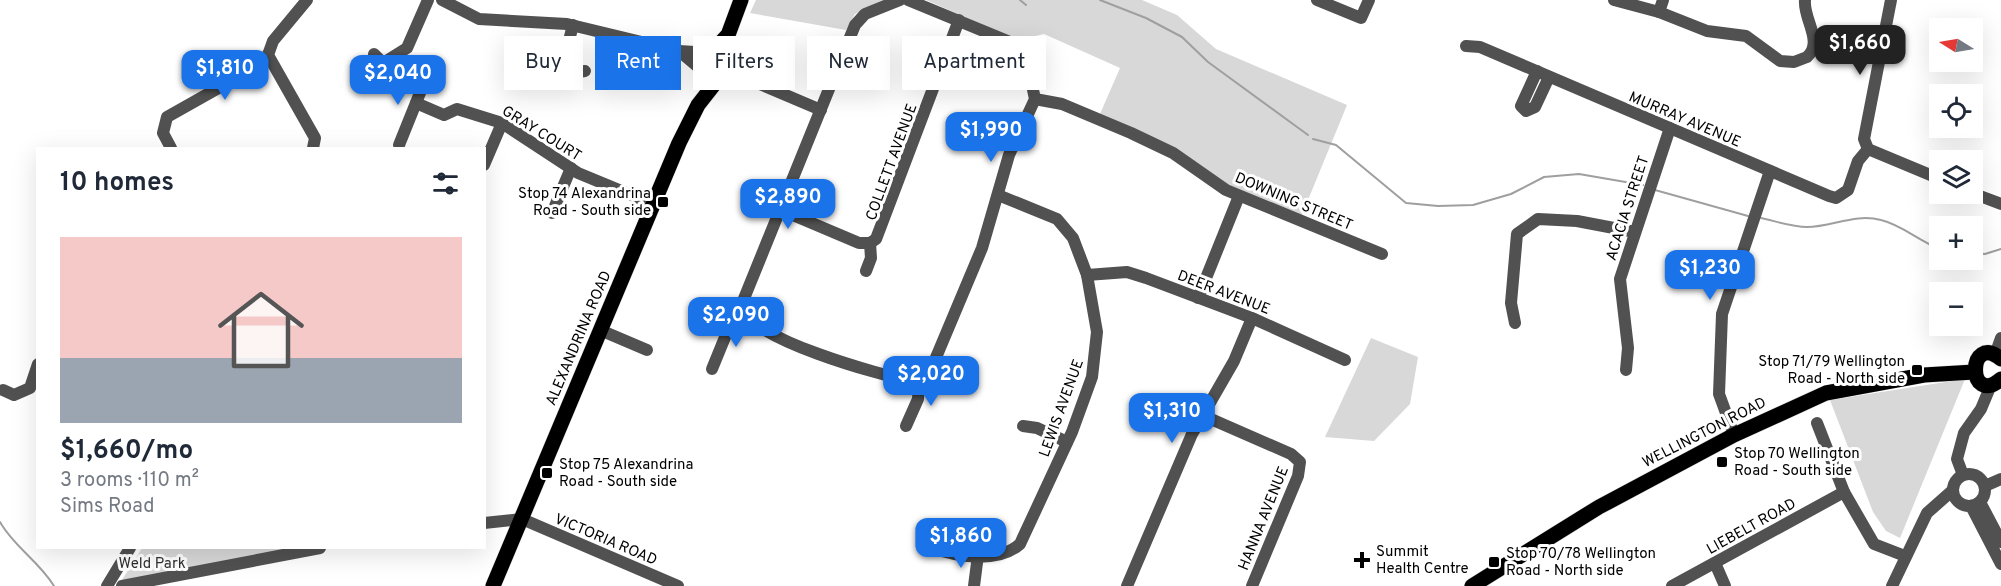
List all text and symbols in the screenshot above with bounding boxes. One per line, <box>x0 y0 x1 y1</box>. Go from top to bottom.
north arrow <box>1929 18 1983 72</box>
map controls <box>1929 18 1983 336</box>
pin: $1,660 <box>1811 25 1909 76</box>
text: $1,660 <box>1829 31 1891 57</box>
chip: Buy <box>504 36 583 90</box>
chip: Rent <box>595 36 681 90</box>
chip: Filters <box>693 36 795 90</box>
chip: New <box>807 36 890 90</box>
chip: Apartment <box>902 36 1046 90</box>
pin: $1,810 <box>176 50 274 101</box>
pin: $2,040 <box>349 55 447 106</box>
text: $1,810 <box>196 56 254 82</box>
text: $2,040 <box>364 61 432 87</box>
button: locate <box>1929 84 1983 138</box>
street label: MURRAY AVENUE <box>1626 88 1743 153</box>
street label: COLLETT AVENUE <box>862 101 922 224</box>
street label: GRAY COURT <box>498 102 585 166</box>
pin: $1,990 <box>942 112 1040 163</box>
text: $1,990 <box>959 118 1023 144</box>
button: layers <box>1929 150 1983 204</box>
street label: ACACIA STREET <box>1603 154 1654 263</box>
text: 10 homes <box>60 167 174 200</box>
icon: filters <box>429 167 462 200</box>
street label: DOWNING STREET <box>1232 169 1355 236</box>
pin: $2,890 <box>739 179 837 230</box>
place label: Stop 74 Alexandrina Road - South side <box>518 185 651 221</box>
text: $2,890 <box>754 185 822 211</box>
marker: Stop 74 Alexandrina Road - South side <box>656 195 670 209</box>
button: + <box>1929 216 1983 270</box>
pin: $1,230 <box>1661 250 1759 301</box>
text: $1,230 <box>1679 256 1741 282</box>
street label: DEER AVENUE <box>1174 267 1273 320</box>
street label: ALEXANDRINA ROAD <box>542 268 616 409</box>
icon: home <box>207 276 315 384</box>
button: − <box>1929 282 1983 336</box>
pin: $2,090 <box>687 297 785 348</box>
text: $2,090 <box>702 303 770 329</box>
place label: Stop 71/79 Wellington Road - North side <box>1758 353 1905 389</box>
pin: $2,020 <box>882 356 980 407</box>
street label: LEWIS AVENUE <box>1036 357 1089 460</box>
text: $2,020 <box>897 362 965 388</box>
marker: Stop 71/79 Wellington Road - North side <box>1910 363 1924 377</box>
pin: $1,310 <box>1123 393 1221 444</box>
street label: WELLINGTON ROAD <box>1640 394 1770 473</box>
text: $1,310 <box>1143 399 1201 425</box>
text: $1,660/mo <box>60 435 193 468</box>
place label: Stop 70 Wellington Road - South side <box>1734 445 1860 481</box>
marker: Stop 70 Wellington Road - South side <box>1715 455 1729 469</box>
place label: Stop 75 Alexandrina Road - South side <box>559 456 693 492</box>
street label: HANNA AVENUE <box>1235 464 1294 573</box>
marker: Stop 75 Alexandrina Road - South side <box>540 466 554 480</box>
text: 3 rooms · 110 m² <box>60 468 199 494</box>
text: Sims Road <box>60 494 154 520</box>
street label: LIEBELT ROAD <box>1704 495 1800 560</box>
street label: VICTORIA ROAD <box>551 510 660 571</box>
pin: $1,860 <box>912 518 1010 569</box>
text: $1,860 <box>929 524 993 550</box>
place label: Summit Health Centre <box>1376 543 1469 579</box>
place label: Stop 70/78 Wellington Road - North side <box>1506 545 1656 581</box>
marker: Summit Health Centre <box>1353 551 1371 569</box>
park label: Weld Park <box>118 555 186 574</box>
marker: Stop 70/78 Wellington Road - North side <box>1487 555 1501 569</box>

